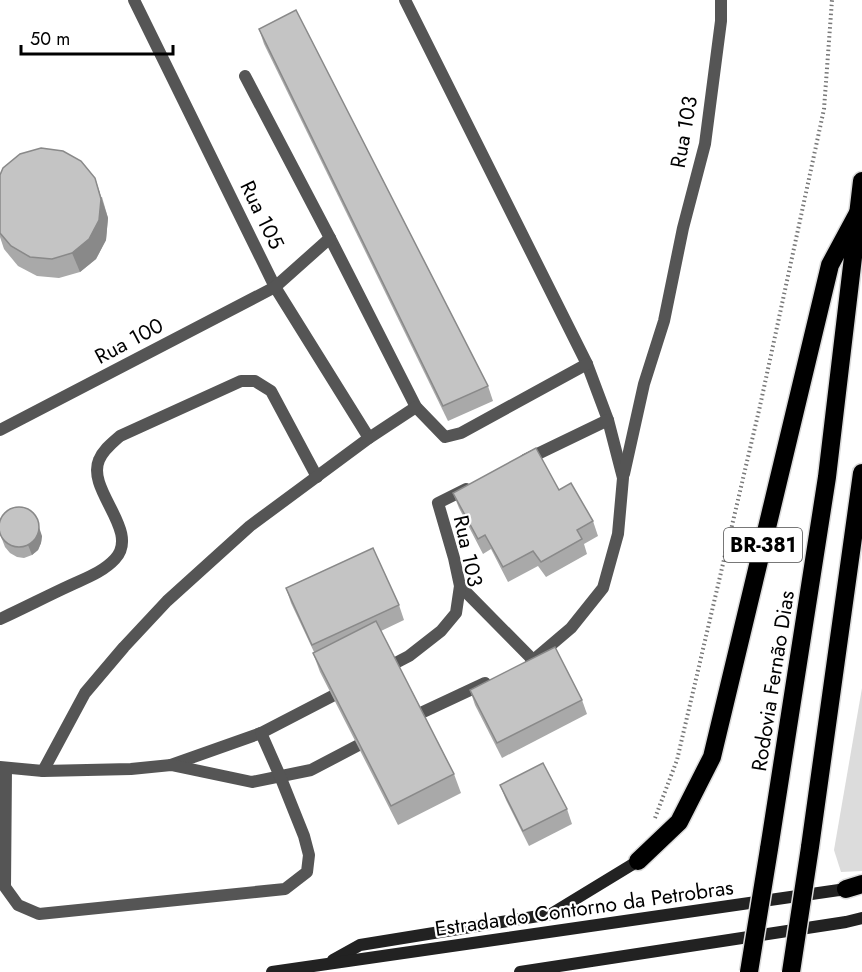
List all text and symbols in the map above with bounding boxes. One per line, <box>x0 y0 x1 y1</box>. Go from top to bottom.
scale bar <box>21 18 172 56</box>
text: 50 m <box>30 26 70 52</box>
street label: Rua 103 <box>663 94 705 170</box>
street label: Rua 105 <box>232 176 292 254</box>
street label: Rua 100 <box>89 310 169 372</box>
street label: Rua 103 <box>446 512 490 590</box>
road number: BR-381 <box>724 528 802 562</box>
street label: Rodovia Fernão Dias <box>744 588 802 774</box>
street label: Estrada do Contorno da Petrobras <box>433 872 735 944</box>

